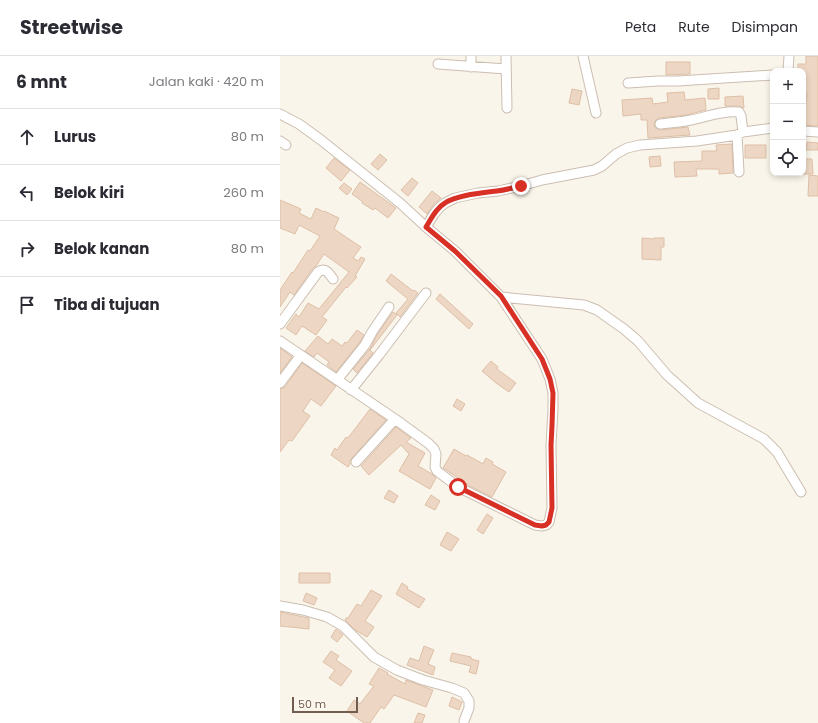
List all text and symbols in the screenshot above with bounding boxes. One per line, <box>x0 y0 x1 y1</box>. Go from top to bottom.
text: Streetwise <box>20 14 123 41</box>
text: Peta <box>625 17 656 37</box>
text: Rute <box>678 17 710 37</box>
text: Disimpan <box>732 17 798 37</box>
map controls <box>770 68 806 176</box>
button: + <box>770 68 806 104</box>
text: 6 mnt <box>16 70 67 94</box>
text: Jalan kaki · 420 m <box>149 72 264 91</box>
button: − <box>770 104 806 140</box>
icon: ahead <box>16 126 38 148</box>
text: Lurus <box>54 126 96 147</box>
text: 80 m <box>231 127 264 146</box>
button: locate <box>770 140 806 176</box>
route end <box>512 177 530 195</box>
icon: left <box>16 182 38 204</box>
text: Belok kiri <box>54 182 124 203</box>
text: 260 m <box>223 183 264 202</box>
icon: right <box>16 238 38 260</box>
text: Belok kanan <box>54 238 149 259</box>
text: 80 m <box>231 239 264 258</box>
icon: arrive <box>16 294 38 316</box>
text: Tiba di tujuan <box>54 294 160 315</box>
route start <box>449 478 467 496</box>
scale bar <box>292 695 358 714</box>
text: 50 m <box>298 696 326 712</box>

